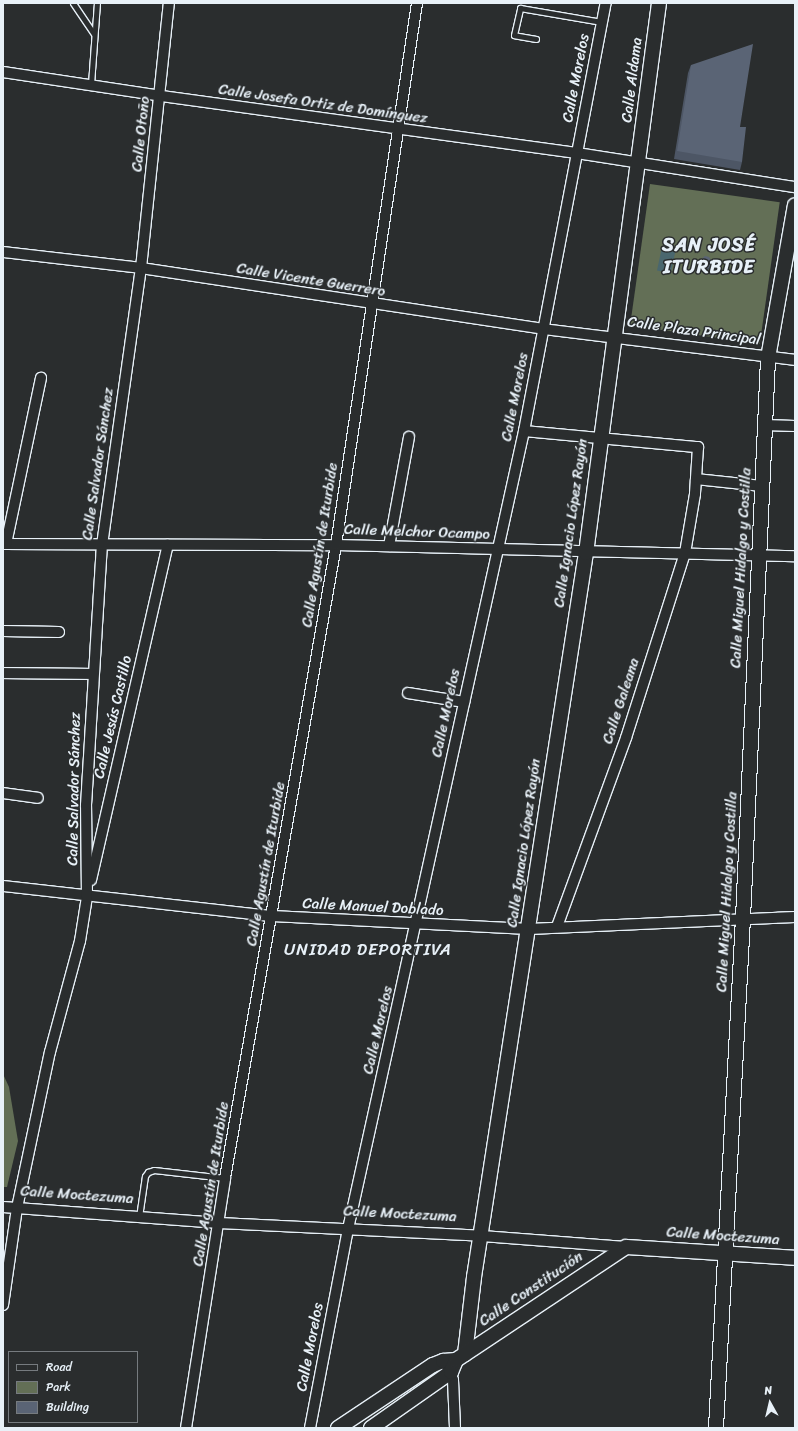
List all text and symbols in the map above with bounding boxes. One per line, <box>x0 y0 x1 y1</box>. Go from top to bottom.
street label: Calle Morelos <box>559 33 593 123</box>
street label: Calle Aldama <box>618 36 646 124</box>
street label: Calle Josefa Ortiz de Domínguez <box>217 80 429 128</box>
street label: Calle Otoño <box>128 95 154 173</box>
district label: SAN JOSÉ ITURBIDE <box>662 234 756 278</box>
street label: Calle Vicente Guerrero <box>236 259 386 301</box>
street label: Calle Plaza Principal <box>626 313 762 349</box>
street label: Calle Morelos <box>498 352 532 442</box>
street label: Calle Salvador Sánchez <box>78 387 118 541</box>
street label: Calle Ignacio López Rayón <box>550 437 592 609</box>
street label: Calle Agustín de Iturbide <box>298 462 342 628</box>
street label: Calle Miguel Hidalgo y Costilla <box>727 468 755 668</box>
street label: Calle Melchor Ocampo <box>344 520 490 544</box>
street label: Calle Jesús Castillo <box>90 653 136 781</box>
street label: Calle Galeana <box>599 656 643 746</box>
street label: Calle Morelos <box>428 668 464 758</box>
street label: Calle Salvador Sánchez <box>64 712 84 866</box>
street label: Calle Ignacio López Rayón <box>503 757 545 929</box>
street label: Calle Agustín de Iturbide <box>243 781 289 947</box>
street label: Calle Miguel Hidalgo y Costilla <box>713 792 741 992</box>
street label: Calle Manuel Doblado <box>302 894 444 920</box>
district label: UNIDAD DEPORTIVA <box>285 940 451 960</box>
street label: Calle Morelos <box>359 985 397 1075</box>
street label: Calle Agustín de Iturbide <box>189 1101 233 1267</box>
street label: Calle Moctezuma <box>20 1182 134 1208</box>
street label: Calle Moctezuma <box>343 1202 457 1226</box>
street label: Calle Moctezuma <box>666 1223 780 1249</box>
street label: Calle Constitución <box>476 1248 586 1330</box>
street label: Calle Morelos <box>293 1302 327 1392</box>
legend <box>8 1351 138 1423</box>
text: Road <box>46 1356 72 1378</box>
text: Park <box>46 1376 71 1398</box>
text: N <box>763 1381 773 1401</box>
north arrow <box>750 1383 790 1423</box>
text: Building <box>46 1396 89 1418</box>

